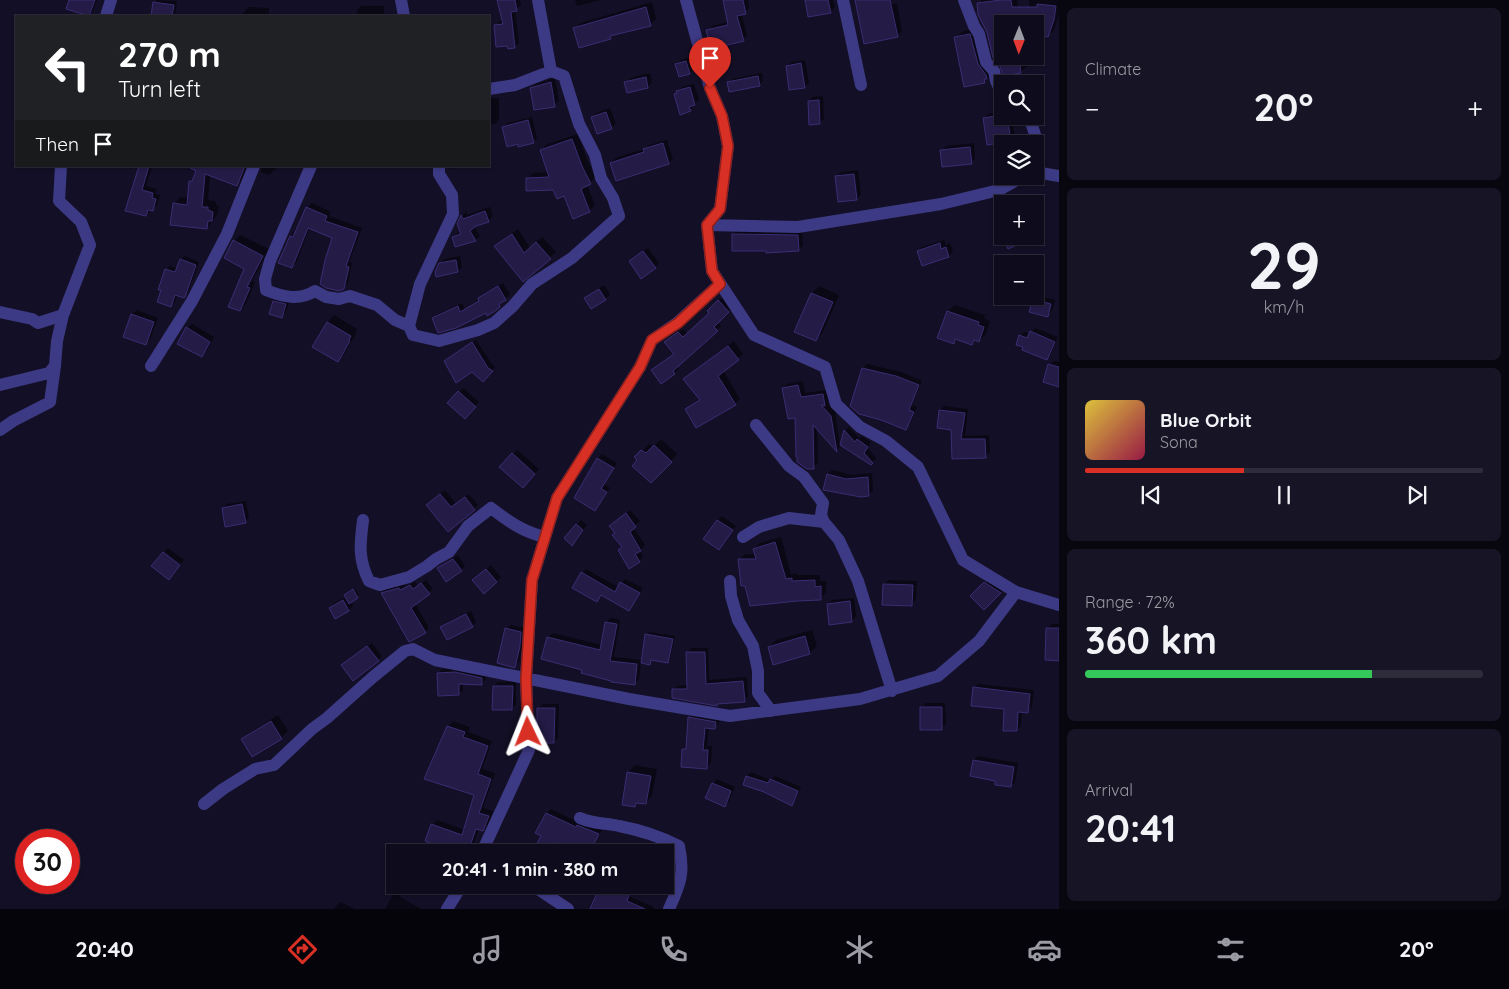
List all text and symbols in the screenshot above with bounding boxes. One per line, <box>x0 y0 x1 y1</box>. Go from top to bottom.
north arrow <box>994 15 1044 65</box>
map controls <box>994 15 1044 305</box>
text: 270 m <box>118 32 221 76</box>
icon: left <box>35 35 100 100</box>
pin <box>689 37 731 88</box>
icon: arrive <box>696 44 724 72</box>
text: Climate <box>1085 59 1141 79</box>
text: Turn left <box>118 75 201 103</box>
button: search <box>994 75 1044 125</box>
text: 20° <box>1253 83 1313 131</box>
text: − <box>1085 91 1100 126</box>
text: + <box>1467 91 1483 126</box>
icon: arrive <box>89 130 117 158</box>
text: Then <box>35 132 79 156</box>
button: layers <box>994 135 1044 185</box>
button: + <box>994 195 1044 245</box>
text: 29 <box>1247 224 1321 305</box>
button: − <box>994 255 1044 305</box>
text: km/h <box>1264 297 1304 317</box>
text: Blue Orbit <box>1160 408 1252 432</box>
text: Sona <box>1160 432 1198 452</box>
icon: previous <box>1137 481 1165 509</box>
icon: pause <box>1270 481 1298 509</box>
icon: next <box>1403 481 1431 509</box>
text: Range · 72% <box>1085 592 1175 612</box>
text: 360 km <box>1085 616 1217 664</box>
position arrow <box>501 705 553 757</box>
text: Arrival <box>1085 780 1133 800</box>
text: 20:41 <box>1085 804 1176 852</box>
speed limit sign: 30 <box>15 829 80 894</box>
text: 20:41 · 1 min · 380 m <box>442 857 618 881</box>
icon: directions <box>285 932 320 967</box>
icon: music <box>470 932 505 967</box>
icon: phone <box>656 932 691 967</box>
icon: climate <box>842 932 877 967</box>
icon: car <box>1027 932 1062 967</box>
icon: filters <box>1213 932 1248 967</box>
text: 20:40 <box>75 935 134 963</box>
text: 20° <box>1399 935 1434 963</box>

